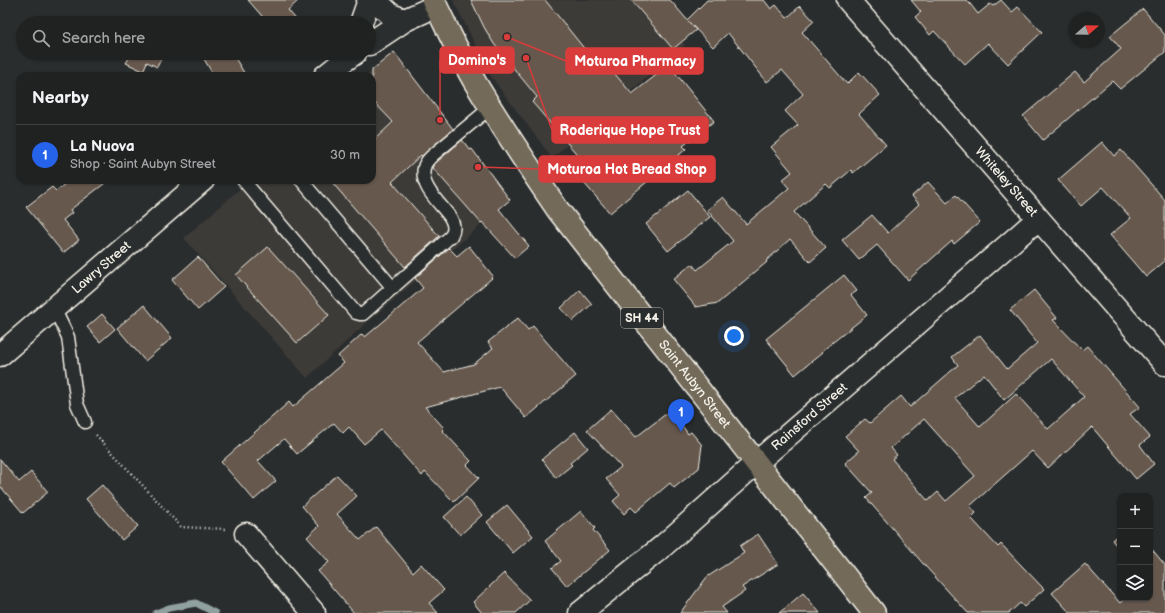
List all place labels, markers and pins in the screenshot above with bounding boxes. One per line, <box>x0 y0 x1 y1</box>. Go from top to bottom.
callout: Domino's <box>440 47 514 73</box>
callout: Moturoa Pharmacy <box>566 48 703 74</box>
callout: Roderique Hope Trust <box>552 117 708 143</box>
callout: Moturoa Hot Bread Shop <box>539 156 715 182</box>
pin: 1 <box>668 399 694 432</box>

